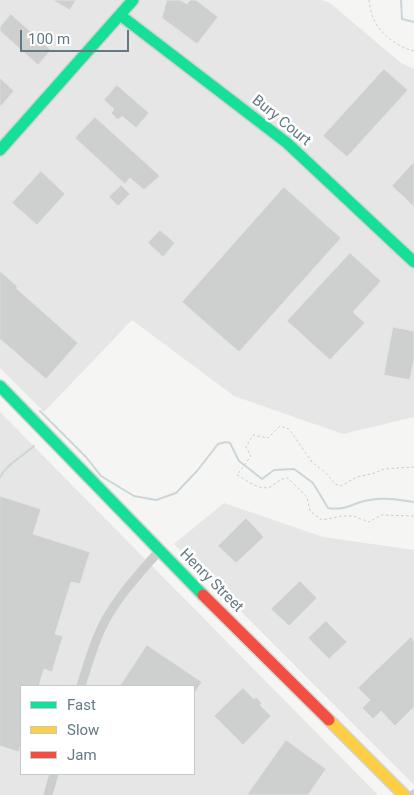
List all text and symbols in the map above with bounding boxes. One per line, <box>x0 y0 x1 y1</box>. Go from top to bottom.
scale bar <box>22 20 131 52</box>
text: 100 m <box>28 30 70 48</box>
street label: Bury Court <box>248 92 314 150</box>
street label: Henry Street <box>175 545 247 617</box>
legend <box>20 685 195 775</box>
text: Fast <box>67 696 96 714</box>
text: Slow <box>67 721 99 739</box>
text: Jam <box>67 746 97 764</box>

